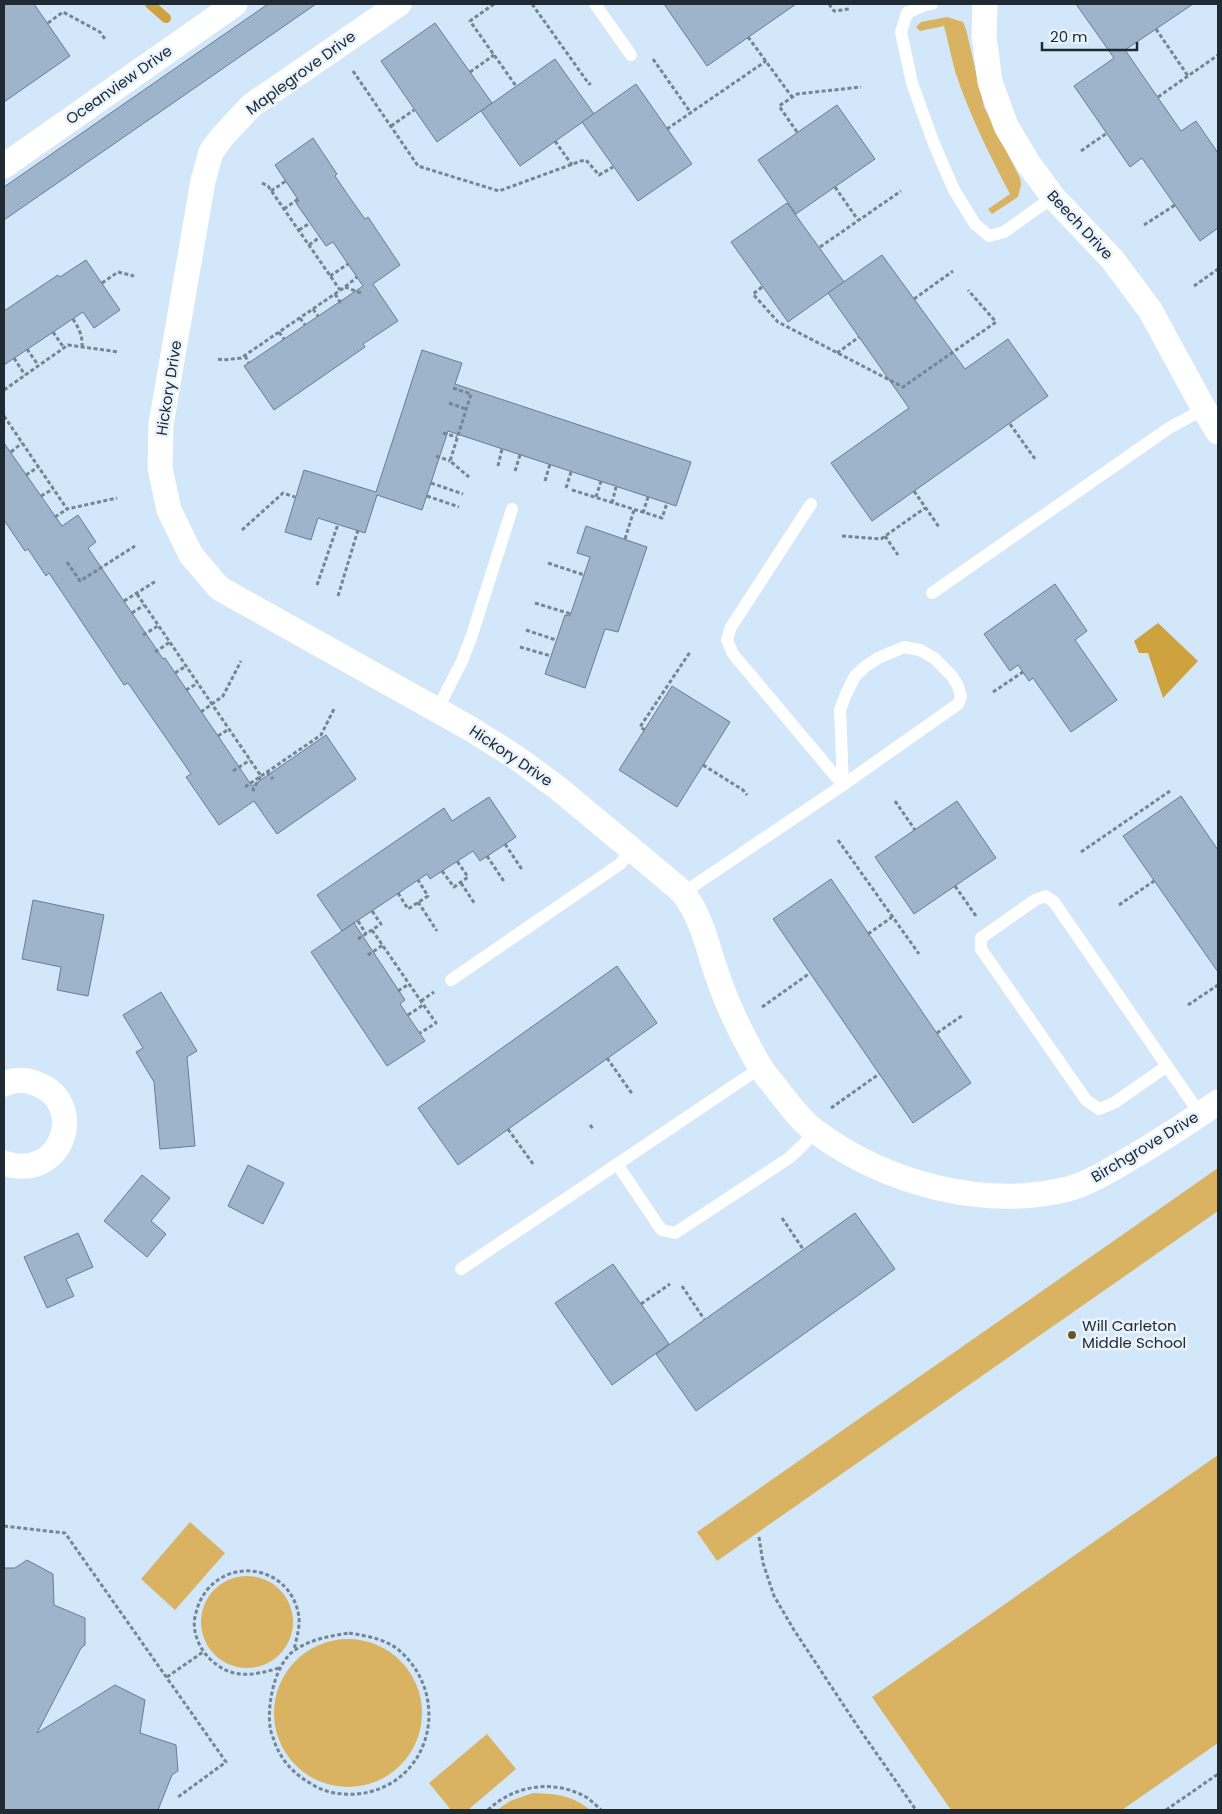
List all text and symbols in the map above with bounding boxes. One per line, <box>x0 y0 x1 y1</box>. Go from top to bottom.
scale bar <box>1042 20 1137 52</box>
street label: Maplegrove Drive <box>242 26 360 120</box>
text: 20 m <box>1050 26 1088 47</box>
street label: Oceanview Drive <box>61 40 176 129</box>
street label: Beech Drive <box>1043 185 1118 264</box>
street label: Hickory Drive <box>151 339 186 437</box>
street label: Hickory Drive <box>466 720 557 791</box>
street label: Birchgrove Drive <box>1087 1106 1202 1187</box>
place label: Will Carleton Middle School <box>1082 1315 1186 1353</box>
marker: Will Carleton Middle School <box>1066 1329 1078 1341</box>

